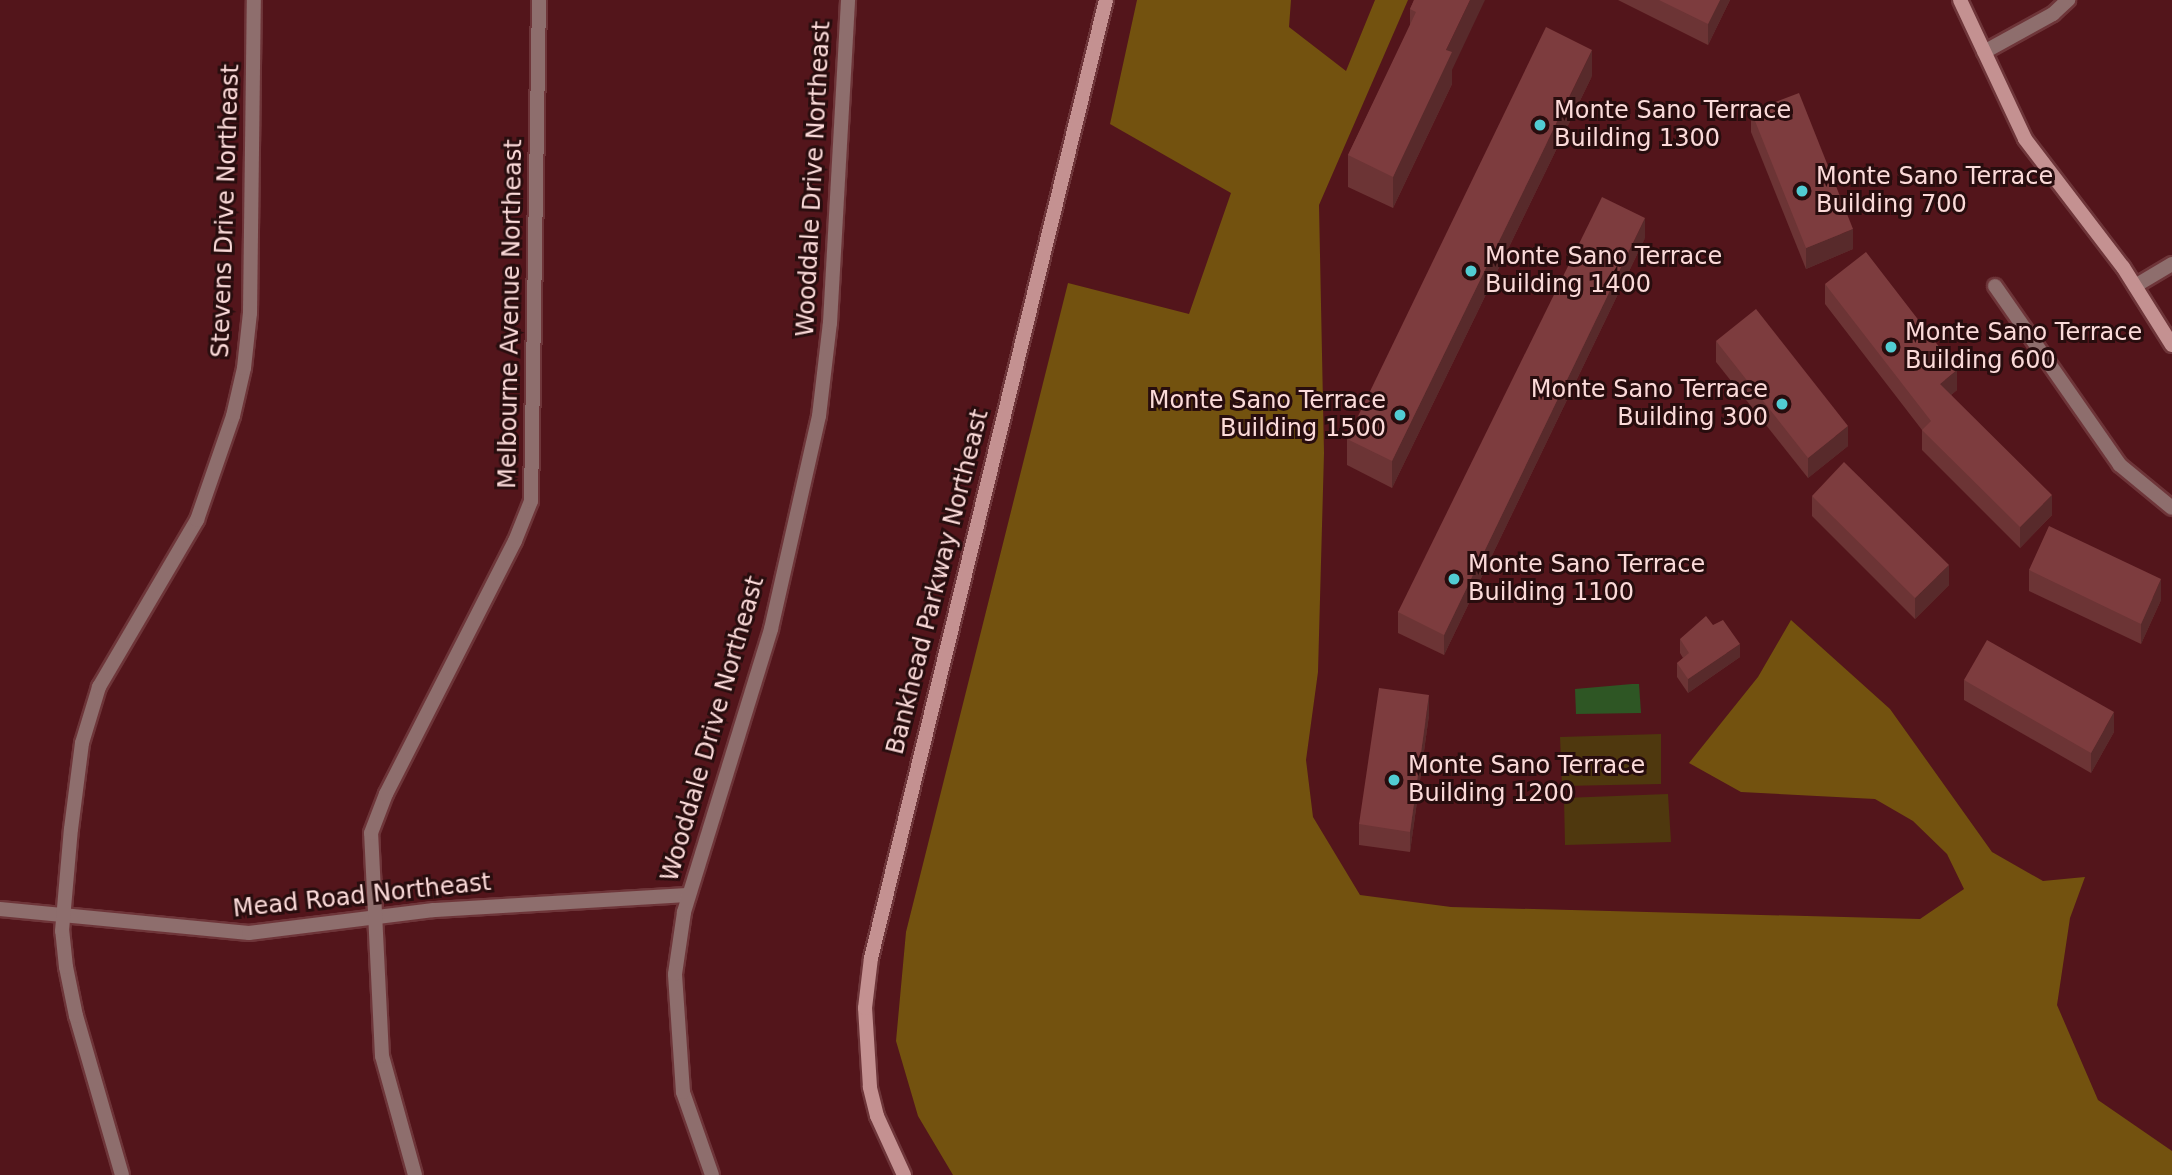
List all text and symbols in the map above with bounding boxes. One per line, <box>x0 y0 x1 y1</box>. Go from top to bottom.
street label: Wooddale Drive Northeast <box>791 20 837 338</box>
street label: Stevens Drive Northeast <box>206 64 246 358</box>
place label: Monte Sano Terrace Building 1300 <box>1554 97 1791 153</box>
marker: Monte Sano Terrace Building 1300 <box>1532 117 1548 133</box>
street label: Melbourne Avenue Northeast <box>494 139 528 489</box>
place label: Monte Sano Terrace Building 700 <box>1816 163 2053 219</box>
marker: Monte Sano Terrace Building 700 <box>1794 183 1810 199</box>
place label: Monte Sano Terrace Building 1400 <box>1485 243 1722 299</box>
marker: Monte Sano Terrace Building 1400 <box>1463 263 1479 279</box>
place label: Monte Sano Terrace Building 600 <box>1905 319 2142 375</box>
marker: Monte Sano Terrace Building 600 <box>1883 339 1899 355</box>
place label: Monte Sano Terrace Building 300 <box>1531 376 1768 432</box>
place label: Monte Sano Terrace Building 1500 <box>1149 387 1386 443</box>
marker: Monte Sano Terrace Building 300 <box>1774 396 1790 412</box>
street label: Bankhead Parkway Northeast <box>881 407 995 757</box>
marker: Monte Sano Terrace Building 1500 <box>1392 407 1408 423</box>
place label: Monte Sano Terrace Building 1100 <box>1468 551 1705 607</box>
marker: Monte Sano Terrace Building 1100 <box>1446 571 1462 587</box>
street label: Wooddale Drive Northeast <box>656 573 770 885</box>
place label: Monte Sano Terrace Building 1200 <box>1408 752 1645 808</box>
marker: Monte Sano Terrace Building 1200 <box>1386 772 1402 788</box>
street label: Mead Road Northeast <box>232 868 492 924</box>

